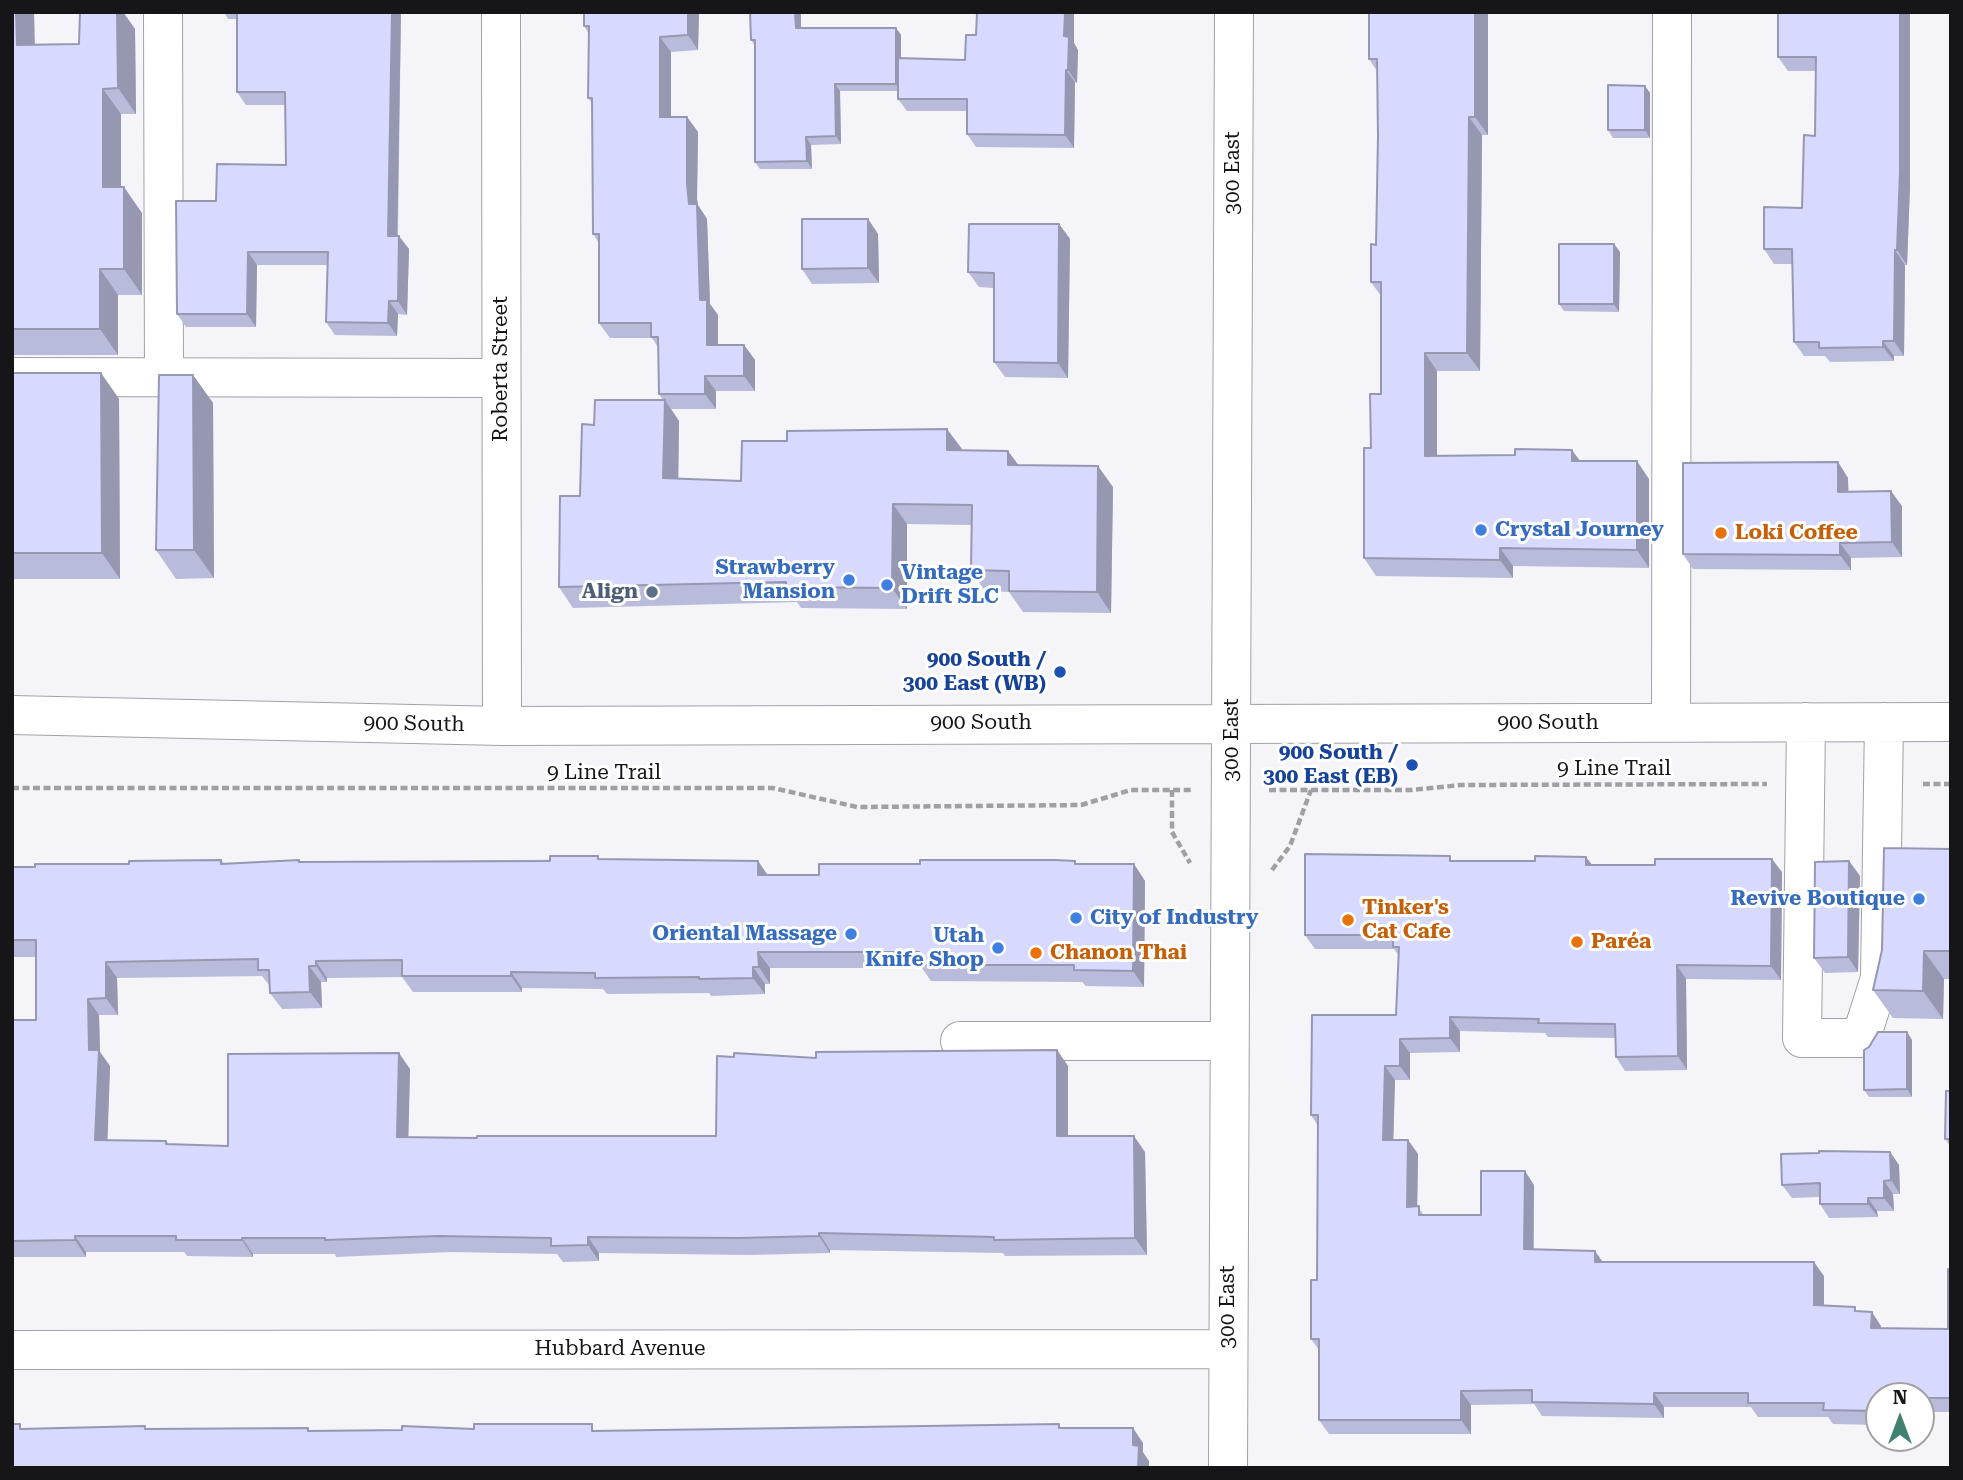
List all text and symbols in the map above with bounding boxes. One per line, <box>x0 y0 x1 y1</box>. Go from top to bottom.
street label: 300 East <box>1220 131 1246 215</box>
street label: Roberta Street <box>488 296 514 442</box>
place label: Crystal Journey <box>1495 517 1664 543</box>
place label: Loki Coffee <box>1735 520 1858 546</box>
marker: Crystal Journey <box>1473 522 1489 538</box>
marker: Loki Coffee <box>1713 525 1729 541</box>
place label: Strawberry Mansion <box>716 555 835 605</box>
place label: Vintage Drift SLC <box>901 560 999 610</box>
marker: Strawberry Mansion <box>841 572 857 588</box>
marker: Vintage Drift SLC <box>879 577 895 593</box>
place label: Align <box>582 579 638 605</box>
marker: Align <box>644 584 660 600</box>
place label: 900 South / 300 East (WB) <box>903 647 1046 697</box>
marker: 900 South / 300 East (WB) <box>1052 664 1068 680</box>
street label: 300 East <box>1219 698 1245 782</box>
street label: 900 South <box>930 710 1032 736</box>
street label: 900 South <box>1497 710 1599 736</box>
street label: 900 South <box>363 711 465 737</box>
place label: 900 South / 300 East (EB) <box>1263 740 1398 790</box>
street label: 9 Line Trail <box>1557 756 1671 782</box>
marker: 900 South / 300 East (EB) <box>1404 757 1420 773</box>
street label: 9 Line Trail <box>547 760 661 786</box>
place label: Revive Boutique <box>1731 886 1905 912</box>
marker: Revive Boutique <box>1911 891 1927 907</box>
place label: Tinker's Cat Cafe <box>1362 895 1451 945</box>
place label: City of Industry <box>1090 905 1258 931</box>
marker: City of Industry <box>1068 910 1084 926</box>
marker: Tinker's Cat Cafe <box>1340 912 1356 928</box>
place label: Oriental Massage <box>652 921 837 947</box>
place label: Utah Knife Shop <box>865 923 984 973</box>
marker: Oriental Massage <box>843 926 859 942</box>
place label: Paréa <box>1591 929 1651 955</box>
marker: Paréa <box>1569 934 1585 950</box>
marker: Utah Knife Shop <box>990 940 1006 956</box>
place label: Chanon Thai <box>1050 940 1187 966</box>
marker: Chanon Thai <box>1028 945 1044 961</box>
street label: 300 East <box>1215 1265 1241 1349</box>
street label: Hubbard Avenue <box>534 1336 706 1362</box>
north arrow <box>1865 1382 1935 1452</box>
text: N <box>1893 1386 1907 1409</box>

